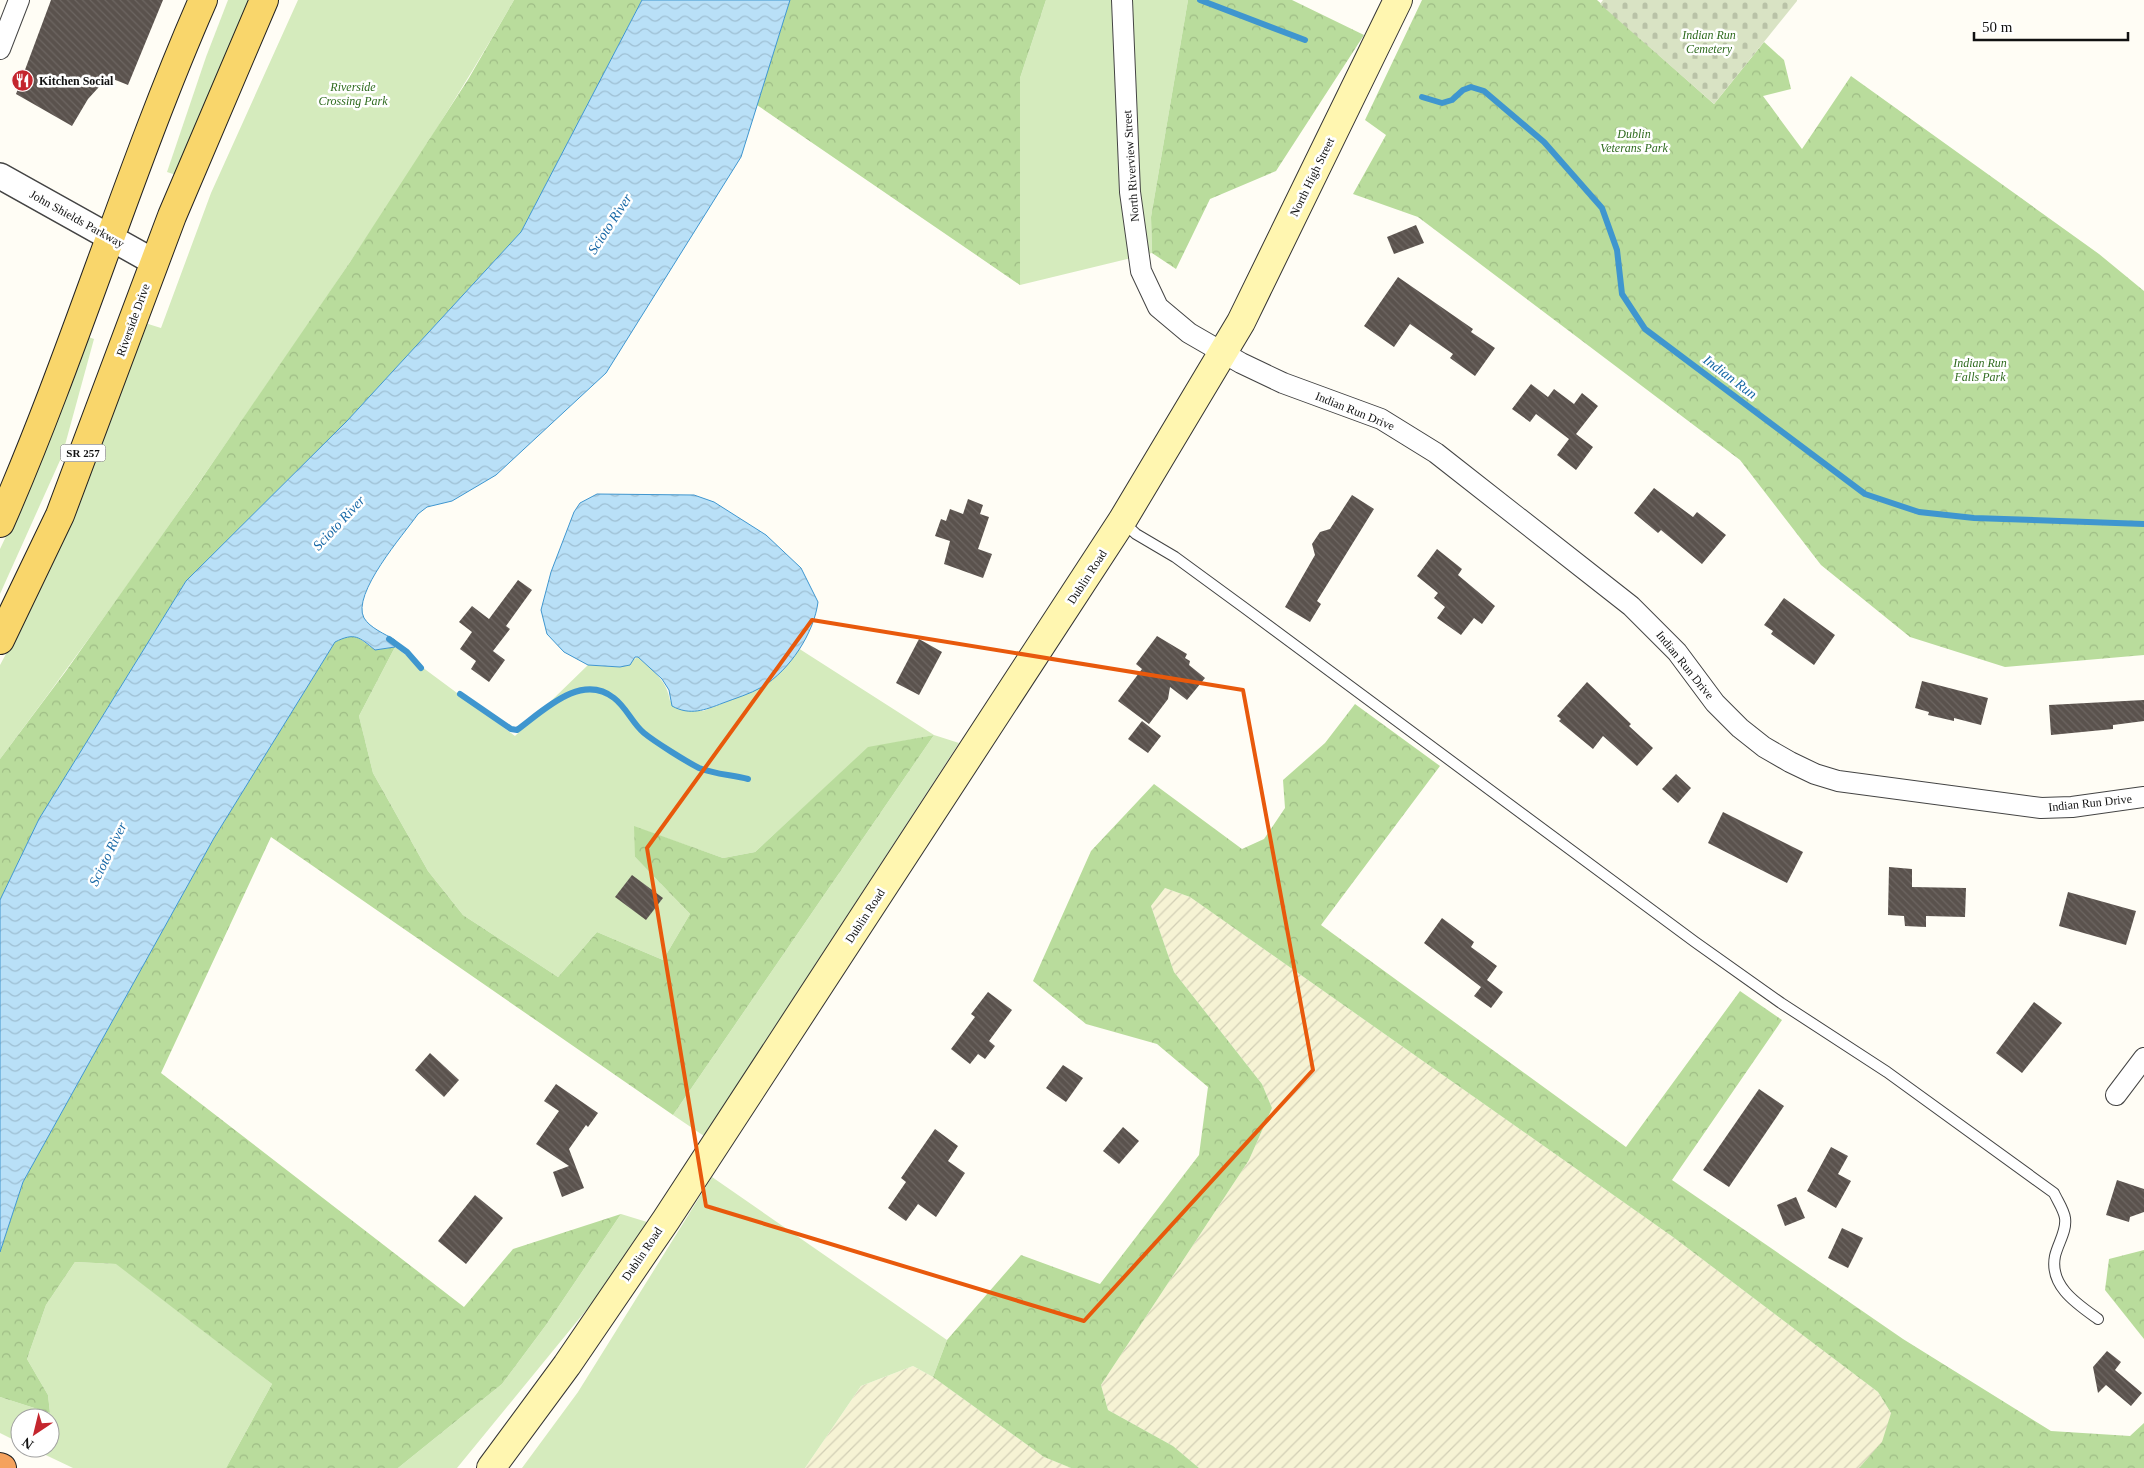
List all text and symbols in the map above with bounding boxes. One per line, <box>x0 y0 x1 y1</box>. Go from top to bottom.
scale bar <box>1974 10 2128 42</box>
text: 50 m <box>1982 19 2013 35</box>
park label: Indian Run Cemetery <box>1681 28 1736 56</box>
restaurant icon: Kitchen Social <box>11 69 35 93</box>
place label: Kitchen Social <box>39 74 114 88</box>
park label: Riverside Crossing Park <box>318 80 388 108</box>
street label: North Riverview Street <box>1120 109 1142 222</box>
park label: Dublin Veterans Park <box>1600 127 1668 155</box>
street label: North High Street <box>1287 135 1337 219</box>
street label: John Shields Parkway <box>27 187 127 251</box>
water label: Scioto River <box>585 191 635 257</box>
street label: Riverside Drive <box>113 282 153 358</box>
water label: Indian Run <box>1700 352 1760 402</box>
park label: Indian Run Falls Park <box>1952 356 2007 384</box>
street label: Indian Run Drive <box>1313 389 1397 433</box>
road number: SR 257 <box>61 444 106 462</box>
water label: Scioto River <box>310 492 368 553</box>
street label: Dublin Road <box>1064 547 1110 607</box>
street label: Indian Run Drive <box>1653 628 1717 702</box>
street label: Indian Run Drive <box>2048 792 2132 814</box>
water label: Scioto River <box>86 819 130 888</box>
street label: Dublin Road <box>842 886 888 946</box>
street label: Dublin Road <box>619 1225 665 1283</box>
north arrow <box>10 1408 60 1458</box>
text: N <box>19 1434 36 1452</box>

